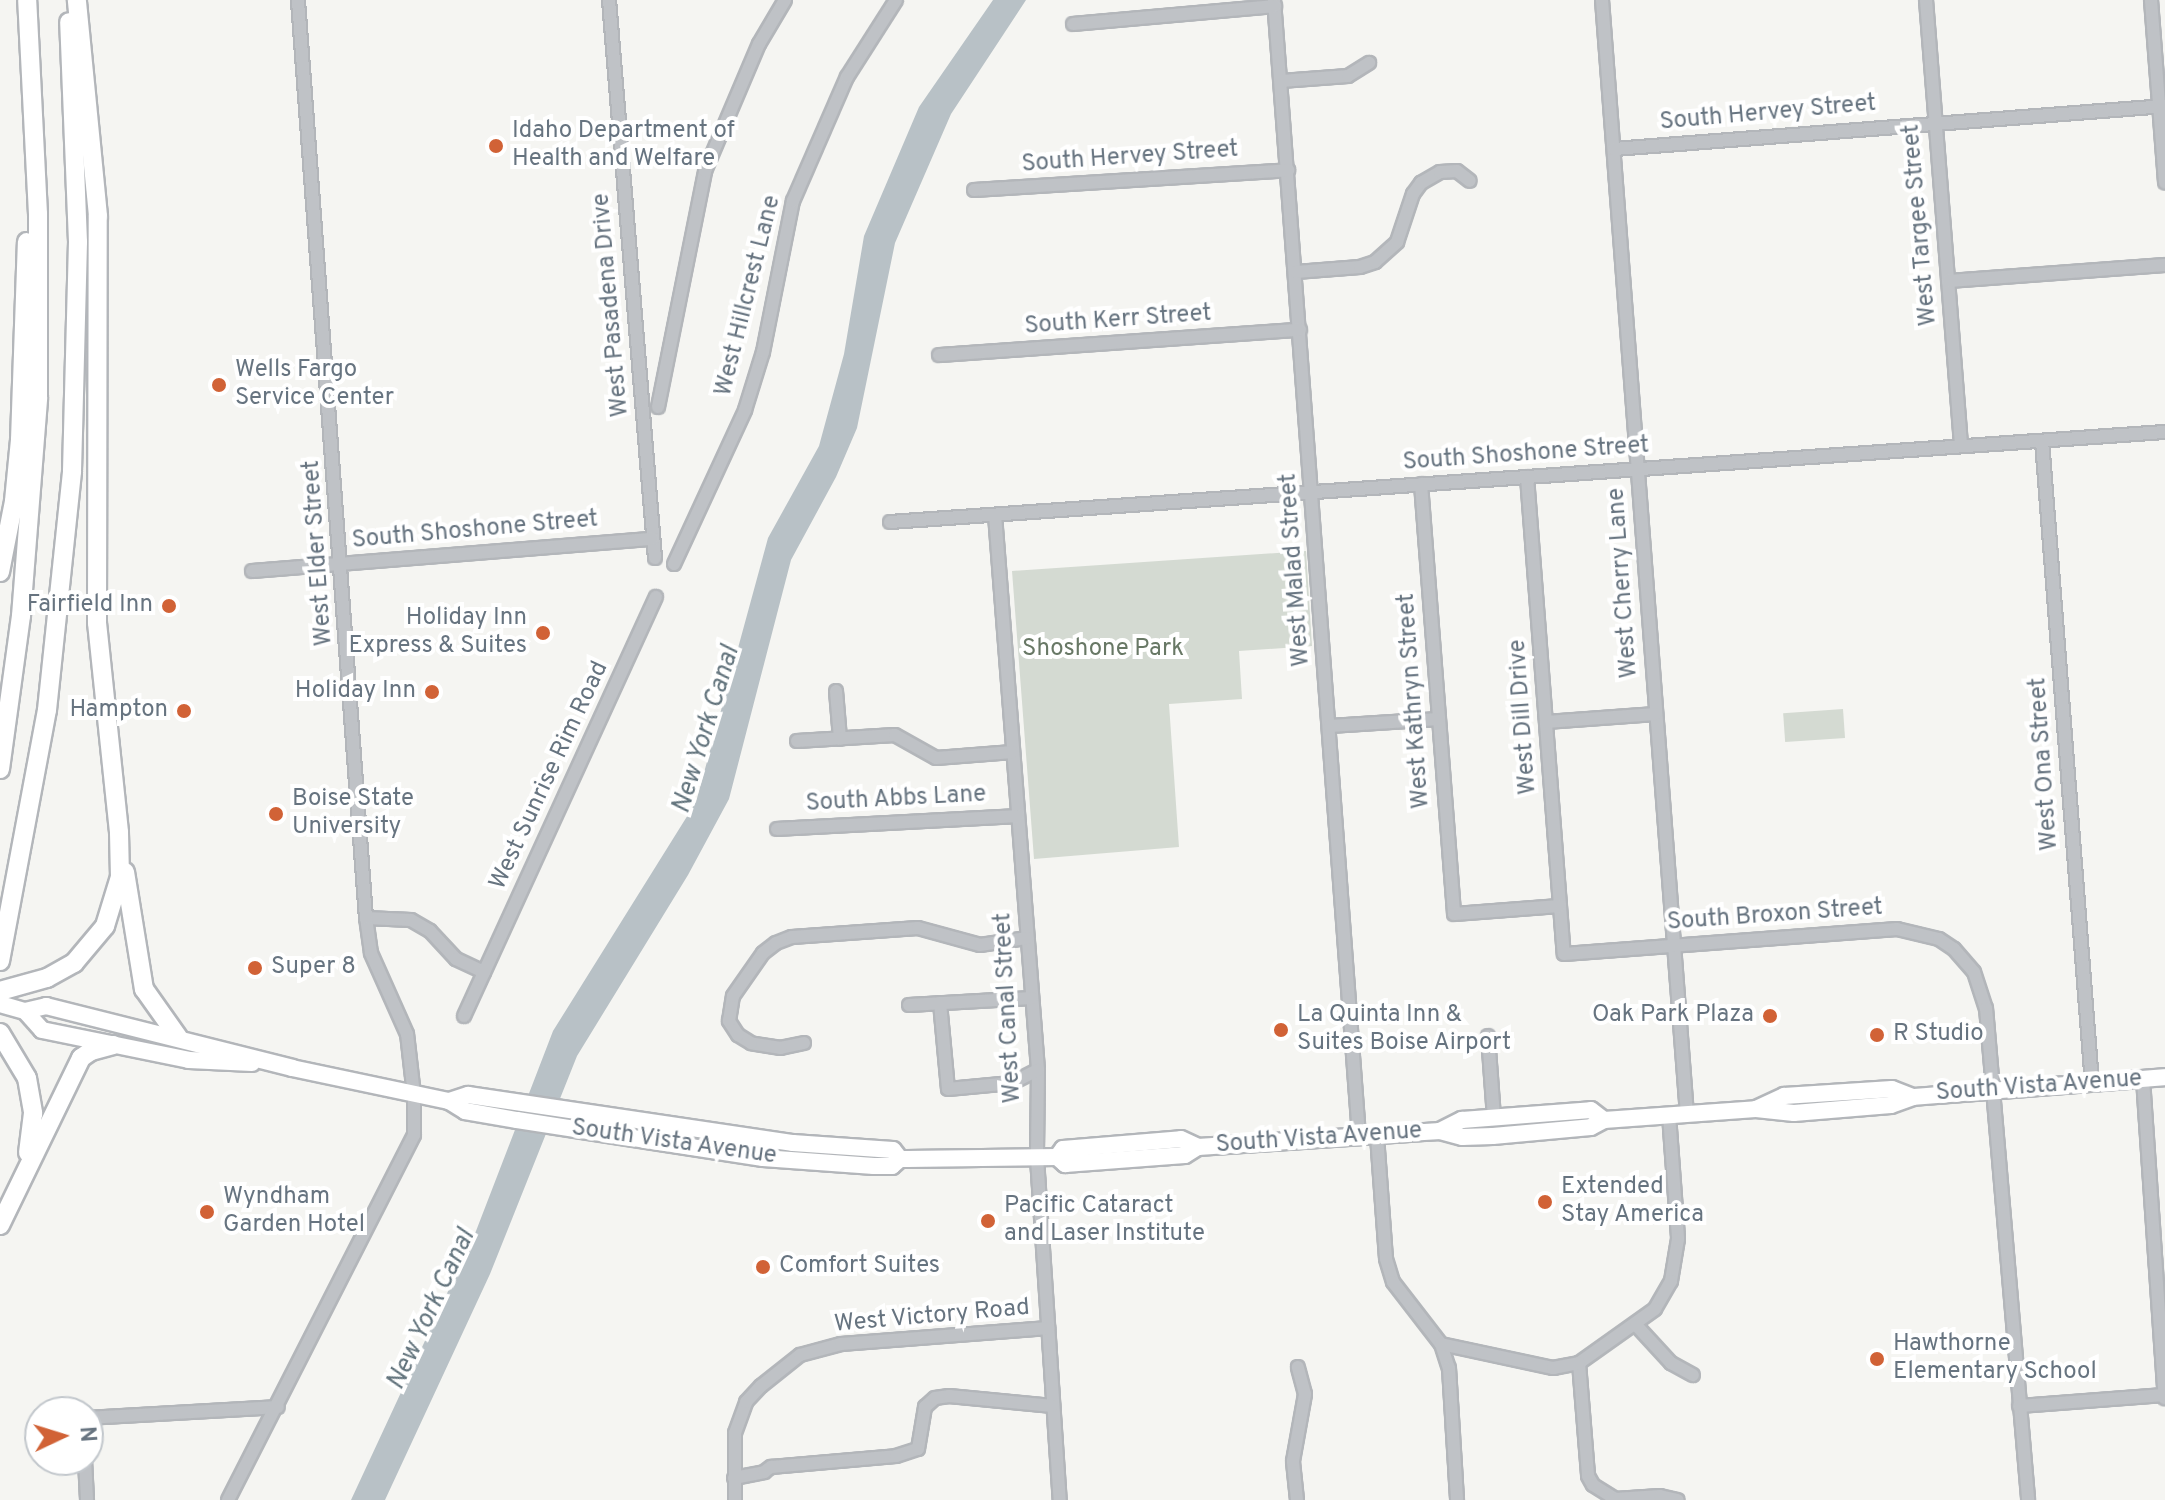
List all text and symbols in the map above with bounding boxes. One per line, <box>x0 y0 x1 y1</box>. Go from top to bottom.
street label: South Hervey Street <box>1659 90 1877 138</box>
place label: Idaho Department of Health and Welfare <box>512 118 735 174</box>
street label: West Targee Street <box>1898 122 1944 328</box>
street label: South Hervey Street <box>1021 136 1239 180</box>
marker: Idaho Department of Health and Welfare <box>487 137 505 155</box>
street label: West Pasadena Drive <box>588 192 636 418</box>
street label: West Hillcrest Lane <box>710 193 788 399</box>
street label: South Kerr Street <box>1024 300 1212 342</box>
place label: Wells Fargo Service Center <box>235 357 394 413</box>
marker: Wells Fargo Service Center <box>210 376 228 394</box>
street label: South Shoshone Street <box>1402 432 1650 478</box>
street label: West Elder Street <box>298 459 340 647</box>
street label: West Malad Street <box>1275 472 1317 668</box>
street label: West Cherry Lane <box>1603 487 1645 679</box>
street label: South Shoshone Street <box>351 506 599 556</box>
place label: Fairfield Inn <box>27 592 153 620</box>
street label: West Kathryn Street <box>1393 592 1437 810</box>
marker: Fairfield Inn <box>160 597 178 615</box>
place label: Holiday Inn Express & Suites <box>348 605 527 661</box>
marker: Holiday Inn Express & Suites <box>534 624 552 642</box>
park label: Shoshone Park <box>1022 636 1184 664</box>
street label: West Dill Drive <box>1504 638 1544 796</box>
water label: New York Canal <box>667 642 747 818</box>
street label: West Sunrise Rim Road <box>484 657 616 895</box>
street label: West Ona Street <box>2025 676 2065 852</box>
place label: Holiday Inn <box>295 678 416 706</box>
marker: Holiday Inn <box>423 683 441 701</box>
place label: Hampton <box>69 697 168 725</box>
marker: Hampton <box>175 702 193 720</box>
street label: South Abbs Lane <box>805 781 987 819</box>
place label: Boise State University <box>292 786 414 842</box>
marker: Boise State University <box>267 805 285 823</box>
street label: South Broxon Street <box>1666 894 1884 938</box>
street label: West Canal Street <box>990 912 1028 1104</box>
place label: Super 8 <box>271 954 356 982</box>
marker: Super 8 <box>246 959 264 977</box>
place label: La Quinta Inn & Suites Boise Airport <box>1297 1002 1512 1058</box>
place label: Oak Park Plaza <box>1592 1002 1754 1030</box>
marker: Oak Park Plaza <box>1761 1007 1779 1025</box>
marker: La Quinta Inn & Suites Boise Airport <box>1272 1021 1290 1039</box>
place label: R Studio <box>1893 1021 1984 1049</box>
marker: R Studio <box>1868 1026 1886 1044</box>
street label: South Vista Avenue <box>1934 1065 2144 1109</box>
street label: South Vista Avenue <box>569 1114 779 1172</box>
street label: South Vista Avenue <box>1214 1117 1424 1161</box>
place label: Extended Stay America <box>1561 1174 1705 1230</box>
place label: Wyndham Garden Hotel <box>223 1184 365 1240</box>
place label: Pacific Cataract and Laser Institute <box>1004 1193 1205 1249</box>
marker: Extended Stay America <box>1536 1193 1554 1211</box>
marker: Wyndham Garden Hotel <box>198 1203 216 1221</box>
marker: Pacific Cataract and Laser Institute <box>979 1212 997 1230</box>
water label: New York Canal <box>381 1224 483 1396</box>
place label: Comfort Suites <box>779 1253 940 1281</box>
marker: Comfort Suites <box>754 1258 772 1276</box>
street label: West Victory Road <box>833 1294 1031 1340</box>
place label: Hawthorne Elementary School <box>1893 1331 2097 1387</box>
marker: Hawthorne Elementary School <box>1868 1350 1886 1368</box>
north arrow <box>24 1396 104 1476</box>
text: N <box>72 1426 100 1443</box>

